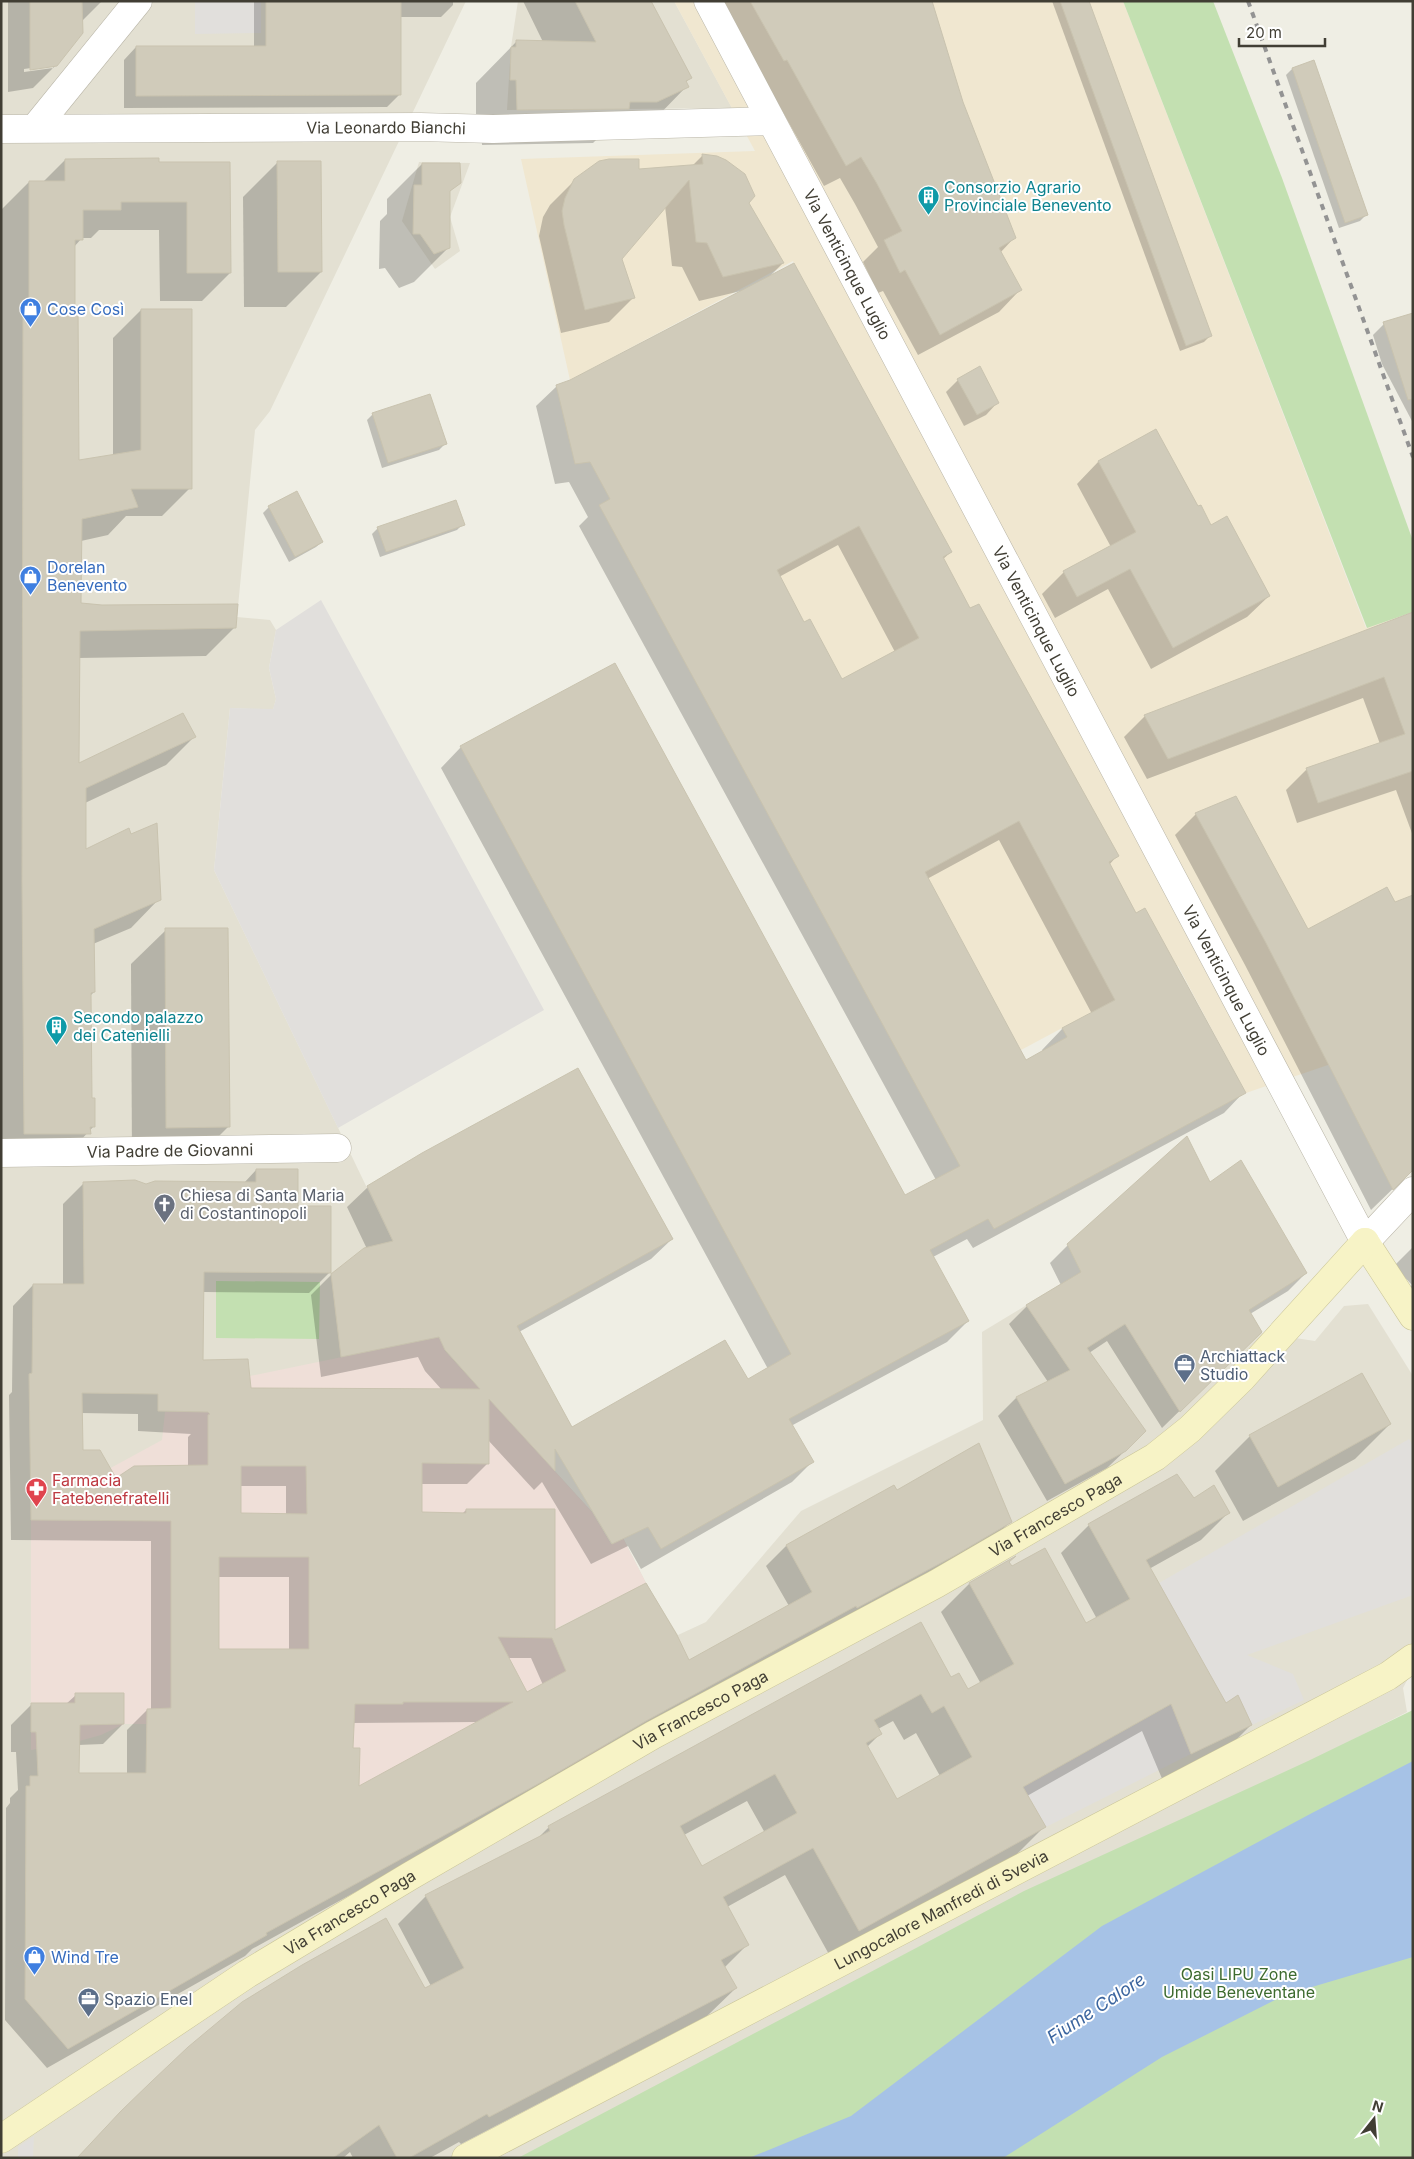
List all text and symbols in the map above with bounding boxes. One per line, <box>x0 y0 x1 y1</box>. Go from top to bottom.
scale bar <box>1239 15 1325 47</box>
text: 20 m <box>1246 23 1282 42</box>
street label: Via Leonardo Bianchi <box>306 117 466 138</box>
place label: Consorzio Agrario Provinciale Benevento <box>944 177 1112 215</box>
building icon: Consorzio Agrario Provinciale Benevento <box>916 184 940 215</box>
street label: Via Venticinque Luglio <box>799 186 896 343</box>
shop icon: Cose Così <box>19 297 43 328</box>
place label: Cose Così <box>47 299 124 319</box>
street label: Via Venticinque Luglio <box>988 543 1085 700</box>
place label: Dorelan Benevento <box>47 557 127 595</box>
shop icon: Dorelan Benevento <box>19 564 43 595</box>
street label: Via Venticinque Luglio <box>1178 901 1275 1059</box>
place label: Secondo palazzo dei Catenielli <box>73 1007 204 1045</box>
building icon: Secondo palazzo dei Catenielli <box>45 1014 69 1045</box>
street label: Via Padre de Giovanni <box>87 1139 253 1162</box>
place label: Chiesa di Santa Maria di Costantinopoli <box>180 1185 345 1223</box>
church icon: Chiesa di Santa Maria di Costantinopoli <box>152 1192 176 1223</box>
place label: Archiattack Studio <box>1200 1346 1286 1384</box>
office icon: Archiattack Studio <box>1172 1353 1196 1384</box>
street label: Via Francesco Paga <box>985 1469 1125 1561</box>
place label: Farmacia Fatebenefratelli <box>52 1470 169 1508</box>
pharmacy icon: Farmacia Fatebenefratelli <box>24 1477 48 1508</box>
street label: Via Francesco Paga <box>630 1666 771 1754</box>
street label: Lungocalore Manfredi di Svevia <box>831 1845 1051 1974</box>
street label: Via Francesco Paga <box>280 1865 419 1959</box>
shop icon: Wind Tre <box>23 1945 47 1976</box>
place label: Wind Tre <box>51 1947 119 1967</box>
park label: Oasi LIPU Zone Umide Beneventane <box>1163 1964 1315 2002</box>
water label: Fiume Calore <box>1043 1968 1149 2048</box>
office icon: Spazio Enel <box>76 1987 100 2018</box>
place label: Spazio Enel <box>104 1989 192 2009</box>
north arrow <box>1349 2094 1399 2144</box>
text: N <box>1370 2096 1386 2116</box>

